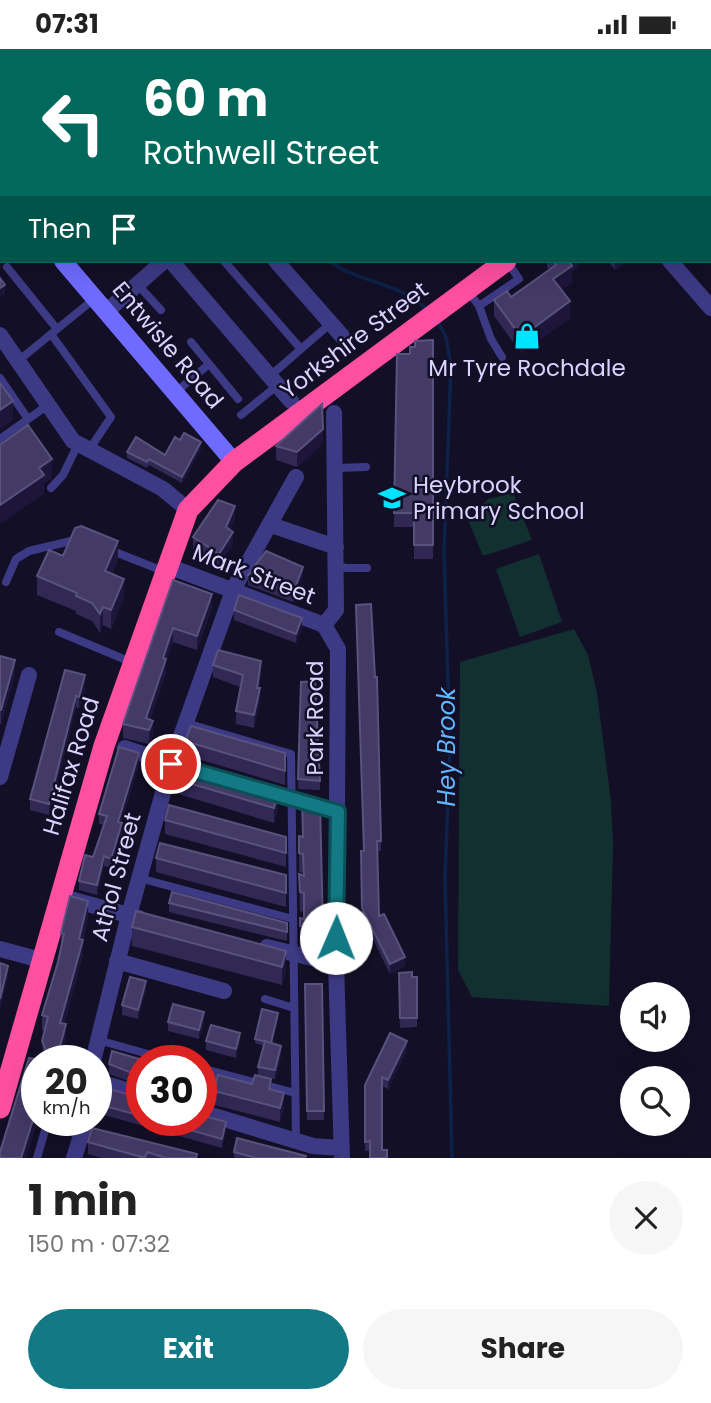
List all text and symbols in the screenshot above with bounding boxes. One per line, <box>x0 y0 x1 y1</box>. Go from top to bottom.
text: 07:31 <box>35 6 99 42</box>
text: 60 m <box>143 65 268 133</box>
icon: left <box>28 77 119 168</box>
text: Rothwell Street <box>143 130 379 175</box>
icon: arrive <box>105 210 143 248</box>
text: Then <box>28 211 91 247</box>
street label: Entwisle Road <box>105 274 231 416</box>
street label: Yorkshire Street <box>274 274 434 406</box>
shop icon: Mr Tyre Rochdale <box>512 321 542 351</box>
place label: Mr Tyre Rochdale <box>428 352 626 384</box>
place label: Heybrook Primary School <box>413 469 585 527</box>
school or university icon: Heybrook Primary School <box>377 483 407 513</box>
street label: Mark Street <box>188 536 320 612</box>
street label: Park Road <box>299 660 331 776</box>
water label: Hey Brook <box>430 686 463 806</box>
street label: Halifax Road <box>35 693 107 839</box>
pin <box>141 734 201 794</box>
icon: arrive <box>152 745 190 783</box>
street label: Athol Street <box>83 809 149 945</box>
position arrow <box>299 901 373 975</box>
map controls <box>620 982 690 1136</box>
button: sound <box>620 982 690 1052</box>
speed limit sign: 30 <box>126 1045 217 1136</box>
text: 20 <box>45 1057 88 1106</box>
button: search <box>620 1066 690 1136</box>
text: km/h <box>43 1095 90 1120</box>
text: 1 min <box>28 1171 138 1230</box>
button: close <box>609 1181 683 1255</box>
text: 150 m · 07:32 <box>28 1228 170 1260</box>
button: Exit <box>28 1309 349 1389</box>
button: Share <box>363 1309 683 1389</box>

